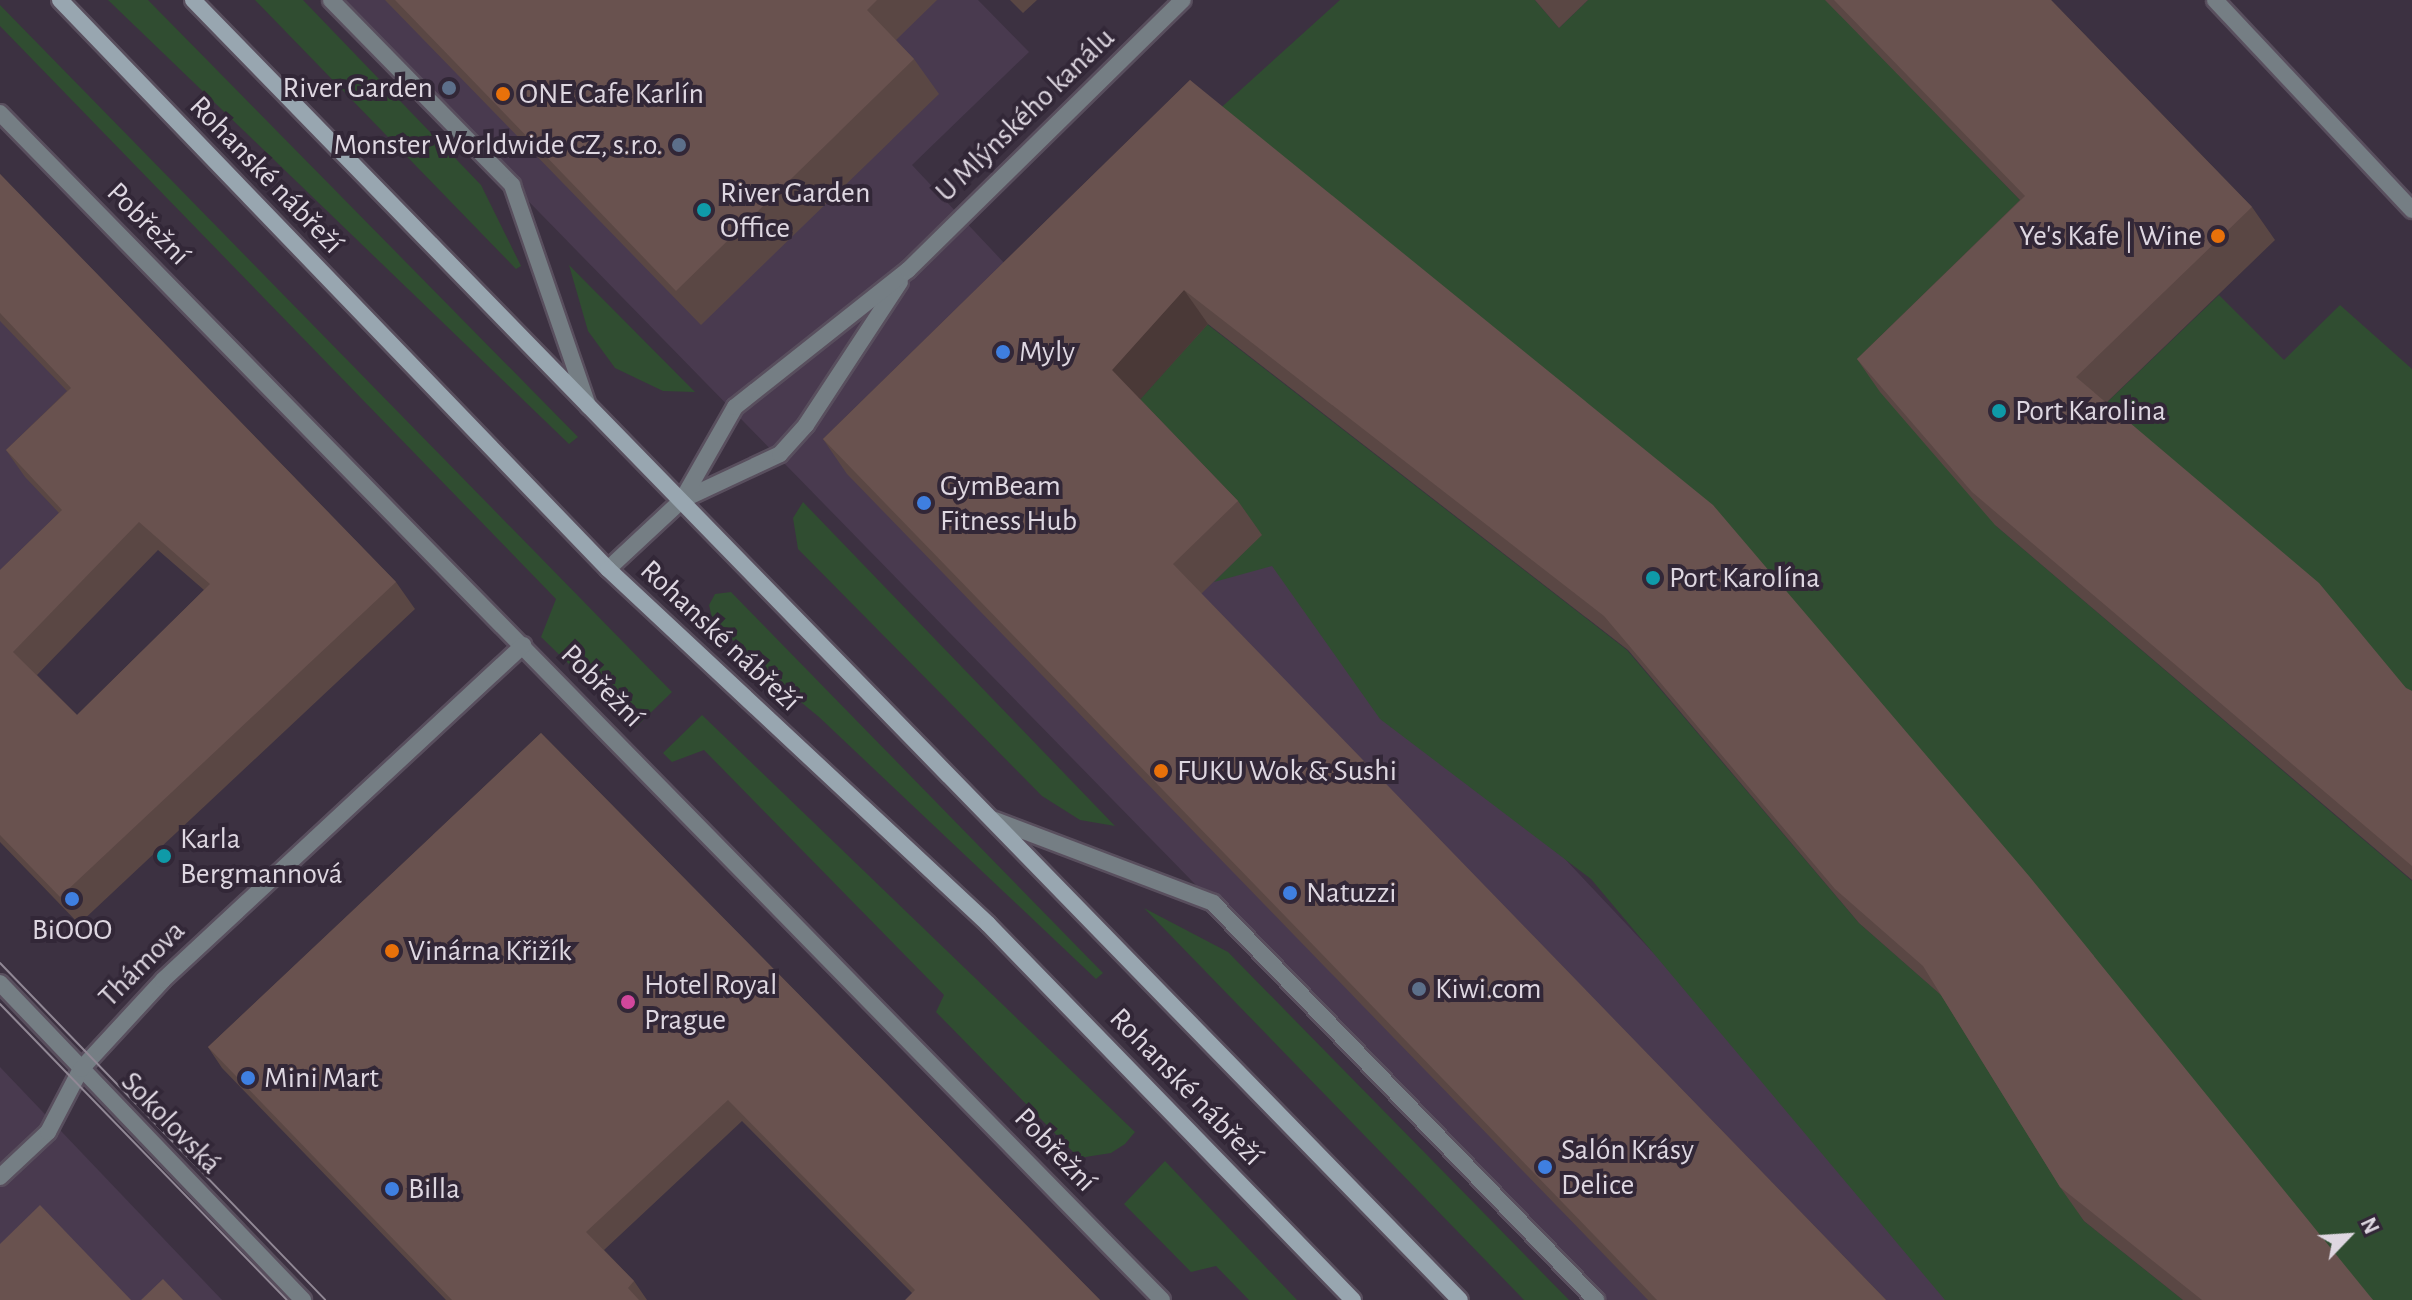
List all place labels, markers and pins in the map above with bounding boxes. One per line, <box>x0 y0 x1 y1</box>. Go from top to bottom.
place label: River Garden <box>283 70 433 106</box>
place label: ONE Cafe Karlín <box>519 76 704 112</box>
marker: River Garden <box>440 79 458 97</box>
marker: ONE Cafe Karlín <box>494 85 512 103</box>
place label: Monster Worldwide CZ, s.r.o. <box>333 127 663 163</box>
marker: Monster Worldwide CZ, s.r.o. <box>670 136 688 154</box>
place label: River Garden Office <box>720 175 870 246</box>
marker: River Garden Office <box>695 201 713 219</box>
place label: Ye's Kafe | Wine <box>2019 218 2202 254</box>
marker: Ye's Kafe | Wine <box>2209 227 2227 245</box>
place label: Myly <box>1019 334 1075 370</box>
marker: Myly <box>994 343 1012 361</box>
place label: Port Karolina <box>2015 393 2166 429</box>
marker: Port Karolina <box>1990 402 2008 420</box>
place label: GymBeam Fitness Hub <box>940 468 1077 538</box>
marker: GymBeam Fitness Hub <box>915 494 933 512</box>
place label: Port Karolína <box>1669 560 1820 596</box>
marker: Port Karolína <box>1644 569 1662 587</box>
place label: FUKU Wok & Sushi <box>1177 753 1397 789</box>
marker: FUKU Wok & Sushi <box>1152 762 1170 780</box>
place label: Karla Bergmannová <box>180 821 343 892</box>
marker: Karla Bergmannová <box>155 847 173 865</box>
place label: Natuzzi <box>1306 875 1397 911</box>
marker: Natuzzi <box>1281 884 1299 902</box>
marker: BiOOO <box>63 890 81 908</box>
place label: BiOOO <box>32 912 112 948</box>
place label: Vinárna Křižík <box>408 933 572 969</box>
marker: Vinárna Křižík <box>383 942 401 960</box>
place label: Hotel Royal Prague <box>644 967 777 1038</box>
place label: Kiwi.com <box>1435 971 1542 1007</box>
marker: Kiwi.com <box>1410 980 1428 998</box>
marker: Hotel Royal Prague <box>619 993 637 1011</box>
place label: Mini Mart <box>264 1060 379 1096</box>
marker: Mini Mart <box>239 1069 257 1087</box>
place label: Salón Krásy Delice <box>1561 1132 1694 1202</box>
marker: Salón Krásy Delice <box>1536 1158 1554 1176</box>
place label: Billa <box>408 1171 460 1207</box>
marker: Billa <box>383 1180 401 1198</box>

